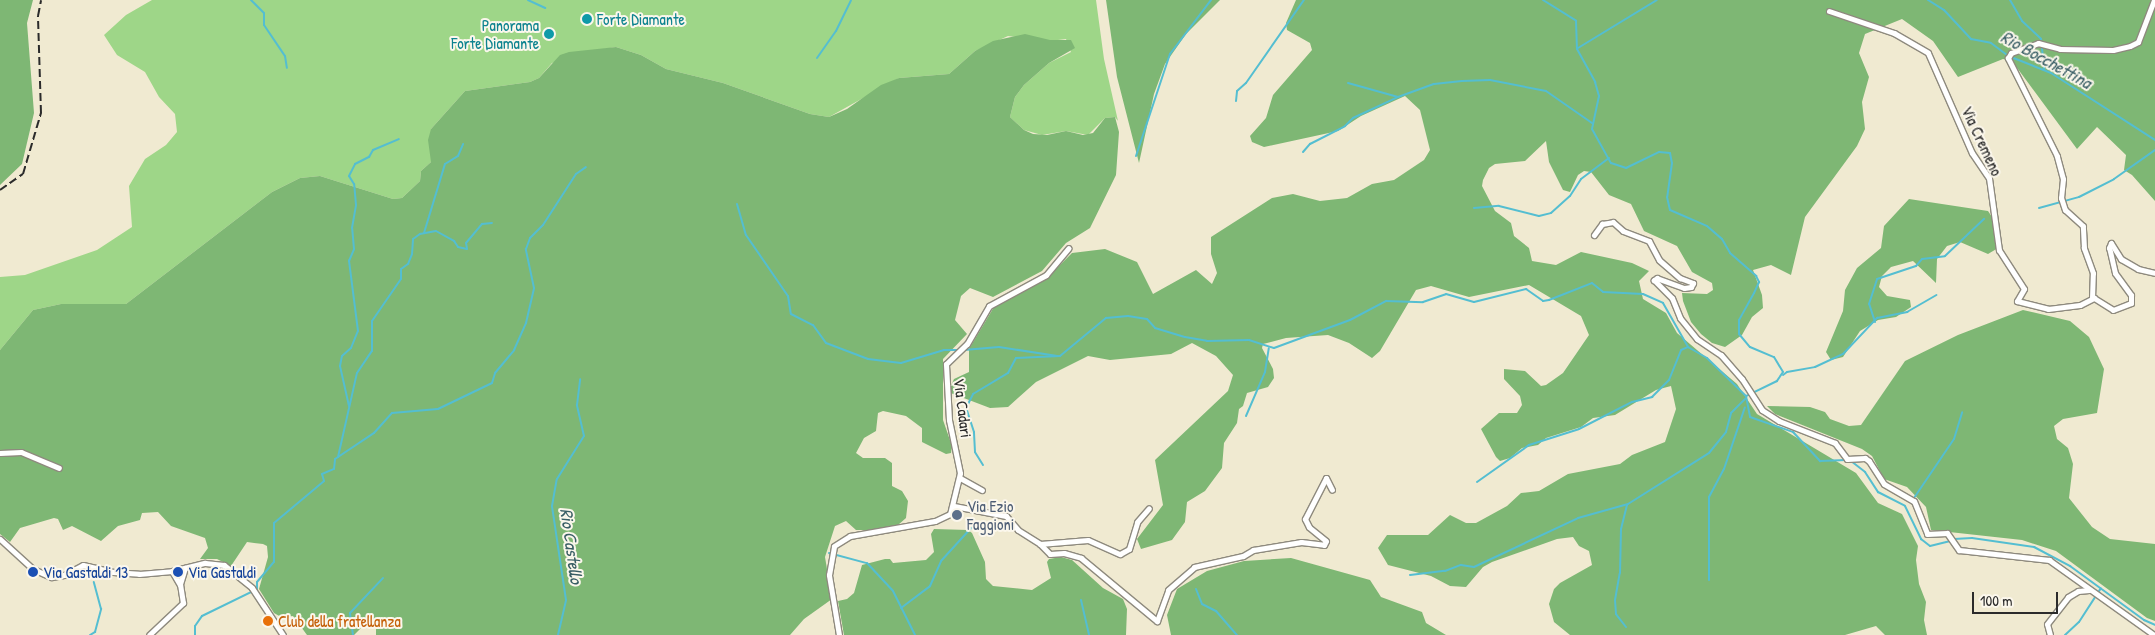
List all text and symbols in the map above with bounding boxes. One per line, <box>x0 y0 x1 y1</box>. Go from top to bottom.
place label: Forte Diamante <box>597 9 685 29</box>
marker: Forte Diamante <box>581 13 593 25</box>
place label: Panorama Forte Diamante <box>451 15 539 53</box>
water label: Rio Bocchettina <box>1997 26 2095 94</box>
marker: Panorama Forte Diamante <box>543 28 555 40</box>
street label: Via Cremeno <box>1958 103 2006 179</box>
street label: Via Cadari <box>950 377 976 439</box>
place label: Via Ezio Faggioni <box>967 496 1014 534</box>
water label: Rio Castello <box>555 507 587 585</box>
marker: Via Ezio Faggioni <box>951 509 963 521</box>
place label: Via Gastaldi 13 <box>43 562 128 582</box>
place label: Via Gastaldi <box>188 562 256 582</box>
marker: Via Gastaldi 13 <box>27 566 39 578</box>
marker: Via Gastaldi <box>172 566 184 578</box>
scale bar <box>1975 582 2061 614</box>
text: 100 m <box>1980 590 2013 611</box>
place label: Club della fratellanza <box>278 611 401 631</box>
marker: Club della fratellanza <box>262 615 274 627</box>

